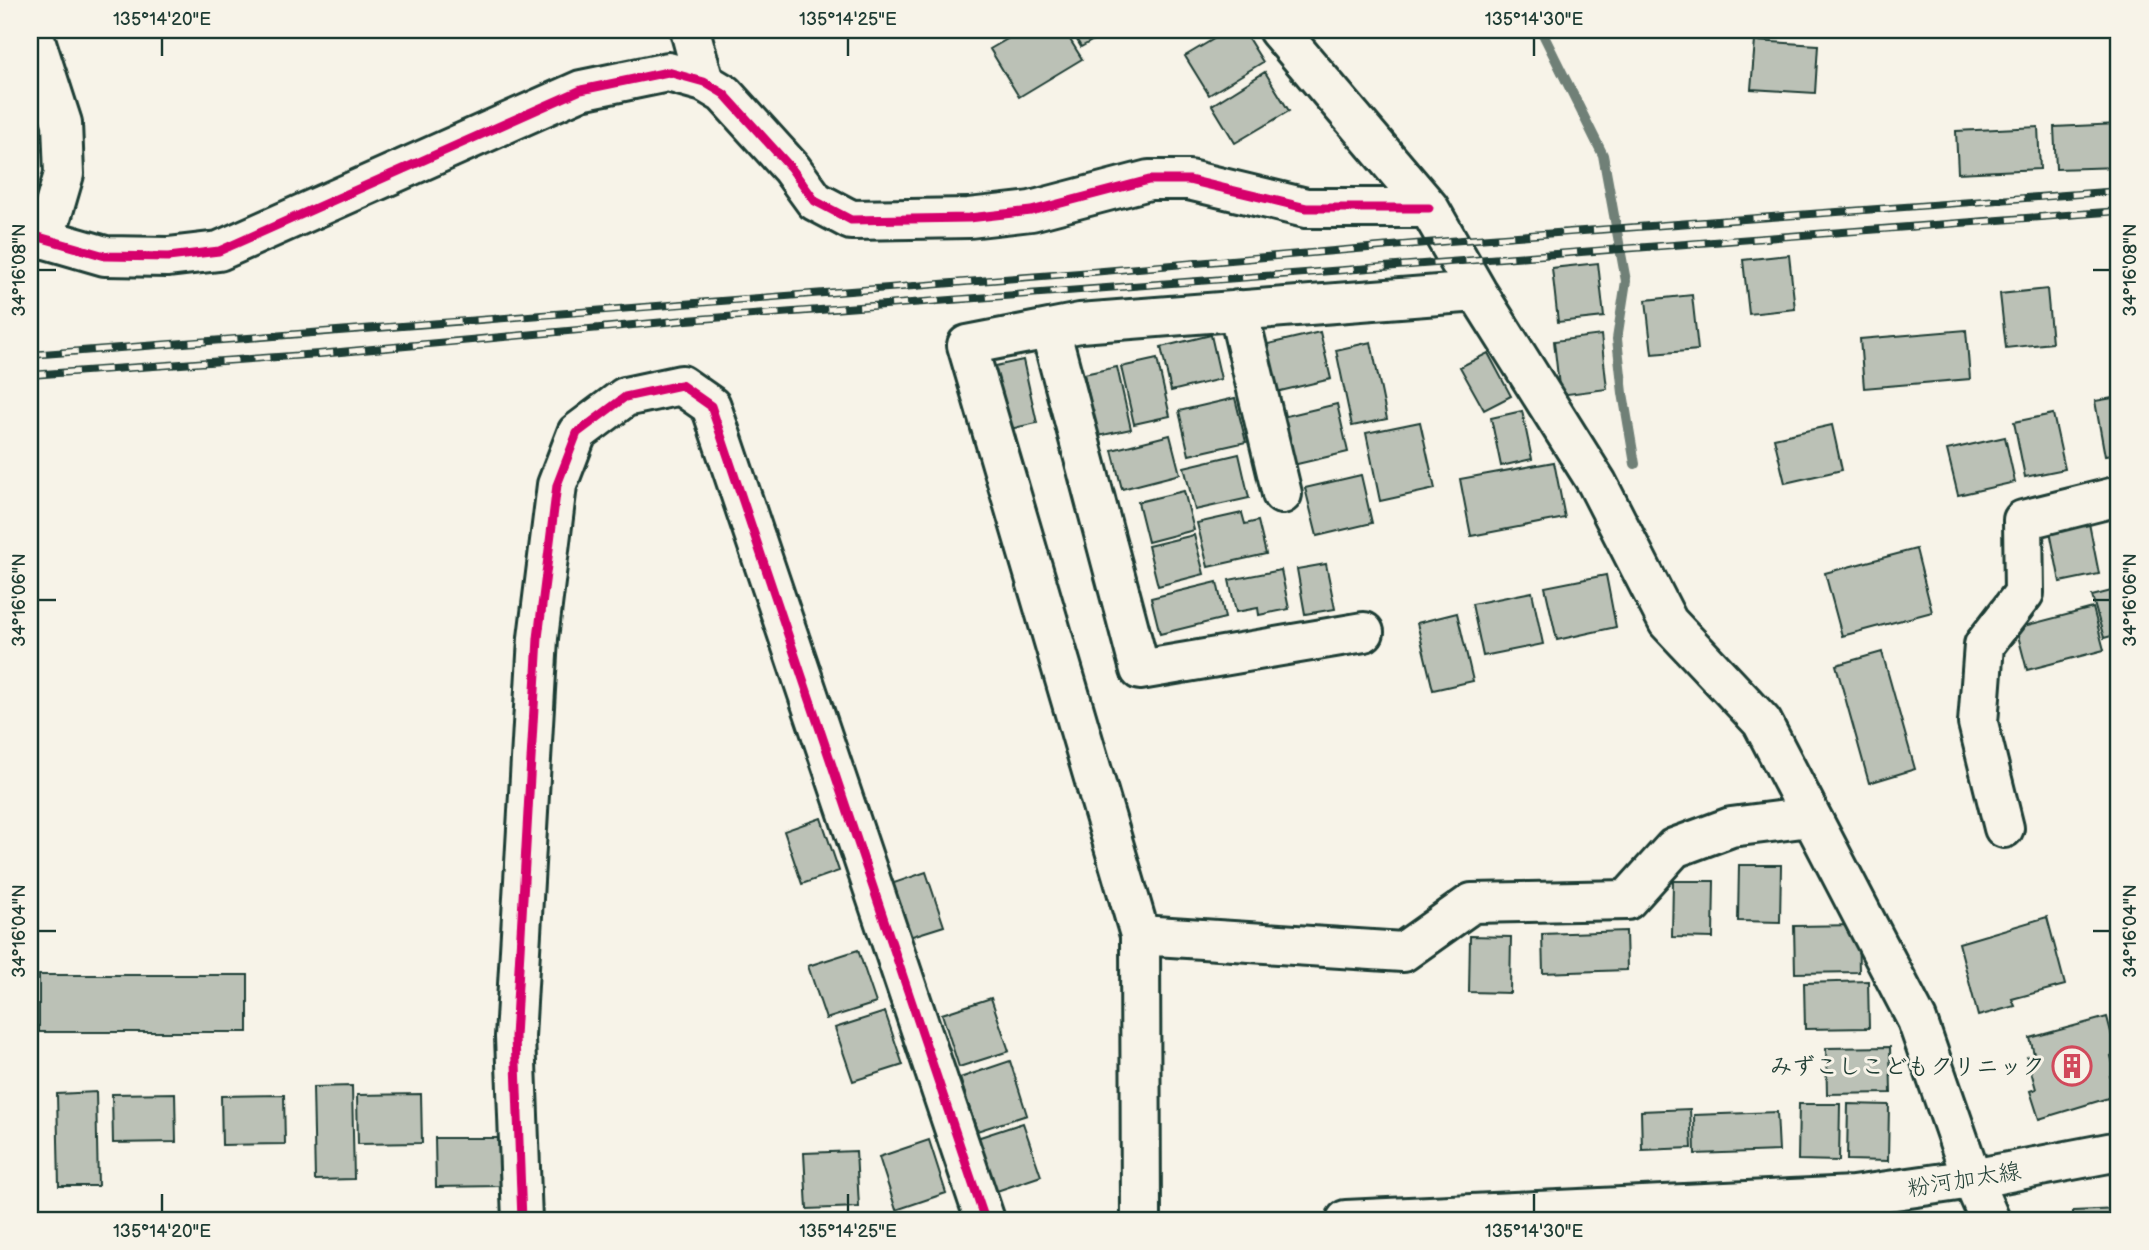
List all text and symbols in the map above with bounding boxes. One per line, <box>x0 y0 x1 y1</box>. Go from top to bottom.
text: 135°14'20"E <box>113 9 211 30</box>
text: 135°14'25"E <box>799 9 897 30</box>
text: 135°14'30"E <box>1485 9 1583 30</box>
text: 34°16'08"N <box>9 224 30 316</box>
text: 34°16'08"N <box>2120 224 2141 316</box>
text: 34°16'06"N <box>9 553 30 647</box>
text: 34°16'06"N <box>2120 553 2141 647</box>
text: 34°16'04"N <box>9 884 30 978</box>
text: 34°16'04"N <box>2120 884 2141 978</box>
building icon: みずこしこどもクリニック <box>2051 1045 2093 1087</box>
place label: みずこしこどもクリニック <box>1769 1053 2045 1081</box>
street label: 粉河加太線 <box>1905 1157 2023 1203</box>
text: 135°14'20"E <box>113 1221 211 1242</box>
text: 135°14'25"E <box>799 1221 897 1242</box>
text: 135°14'30"E <box>1485 1221 1583 1242</box>

